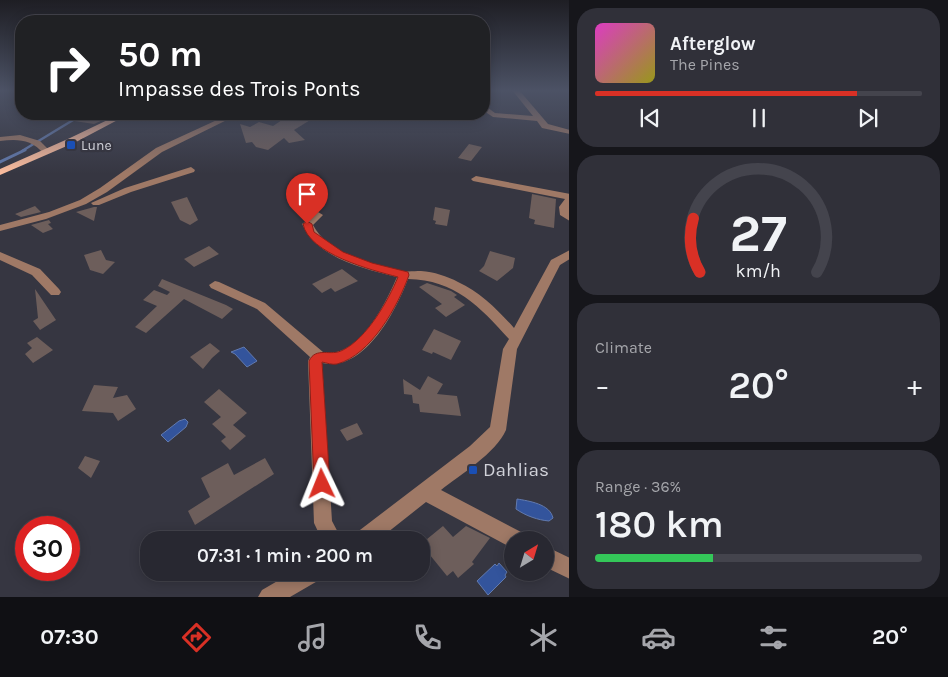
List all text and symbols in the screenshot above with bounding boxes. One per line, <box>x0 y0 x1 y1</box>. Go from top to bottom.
text: Afterglow <box>670 33 756 55</box>
text: 50 m <box>118 34 203 75</box>
icon: right <box>35 35 100 100</box>
text: The Pines <box>670 55 740 74</box>
text: Impasse des Trois Ponts <box>118 76 361 102</box>
icon: previous <box>636 104 664 132</box>
icon: pause <box>745 104 773 132</box>
icon: next <box>854 104 882 132</box>
place label: Lune <box>81 137 112 154</box>
marker: Lune <box>65 139 77 151</box>
pin <box>286 173 328 224</box>
icon: arrive <box>293 180 321 208</box>
text: 27 <box>730 203 787 264</box>
text: km/h <box>736 261 781 282</box>
text: Climate <box>595 338 652 357</box>
text: 20° <box>728 363 789 408</box>
text: − <box>595 369 610 402</box>
text: + <box>907 369 922 402</box>
position arrow <box>295 457 347 509</box>
place label: Dahlias <box>483 459 549 481</box>
marker: Dahlias <box>467 464 479 476</box>
text: Range · 36% <box>595 477 681 496</box>
text: 180 km <box>595 502 724 547</box>
speed limit sign: 30 <box>15 516 80 581</box>
north arrow <box>504 531 554 581</box>
map controls <box>504 531 554 581</box>
text: 07:31 · 1 min · 200 m <box>197 545 373 567</box>
icon: directions <box>179 620 214 655</box>
icon: music <box>295 620 330 655</box>
icon: phone <box>410 620 445 655</box>
icon: climate <box>526 620 561 655</box>
icon: car <box>641 620 676 655</box>
icon: filters <box>756 620 791 655</box>
text: 07:30 <box>40 624 99 650</box>
text: 20° <box>872 624 908 650</box>

